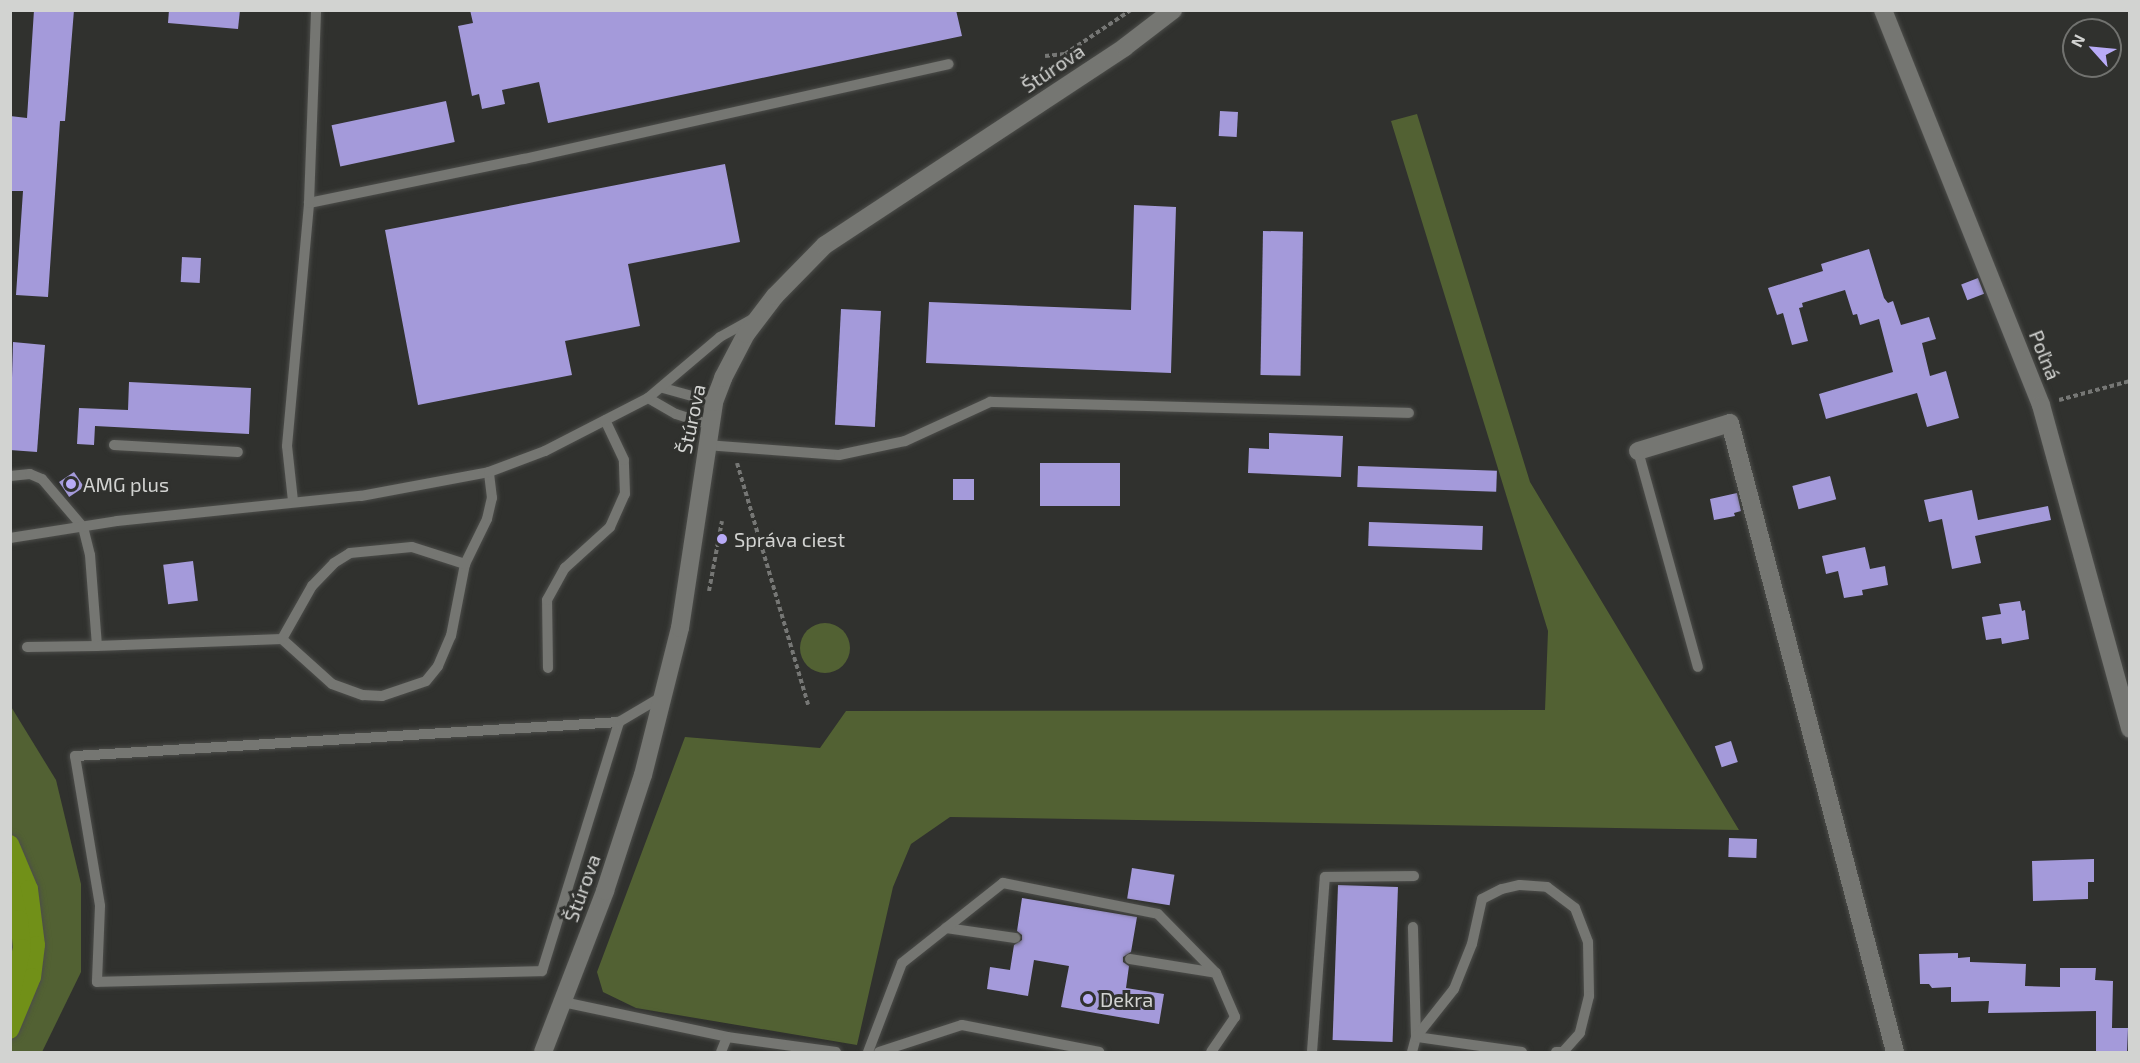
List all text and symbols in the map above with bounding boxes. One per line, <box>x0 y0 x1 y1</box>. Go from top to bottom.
north arrow <box>2062 18 2122 78</box>
text: N <box>2066 31 2088 50</box>
street label: Štúrova <box>1017 38 1089 98</box>
street label: Poľná <box>2024 327 2066 383</box>
street label: Štúrova <box>672 382 710 456</box>
place label: AMG plus <box>83 472 169 496</box>
marker: AMG plus <box>64 477 78 491</box>
place label: Správa ciest <box>734 527 845 551</box>
marker: Správa ciest <box>715 532 729 546</box>
street label: Štúrova <box>559 851 605 925</box>
place label: Dekra <box>1100 987 1153 1011</box>
marker: Dekra <box>1081 992 1095 1006</box>

